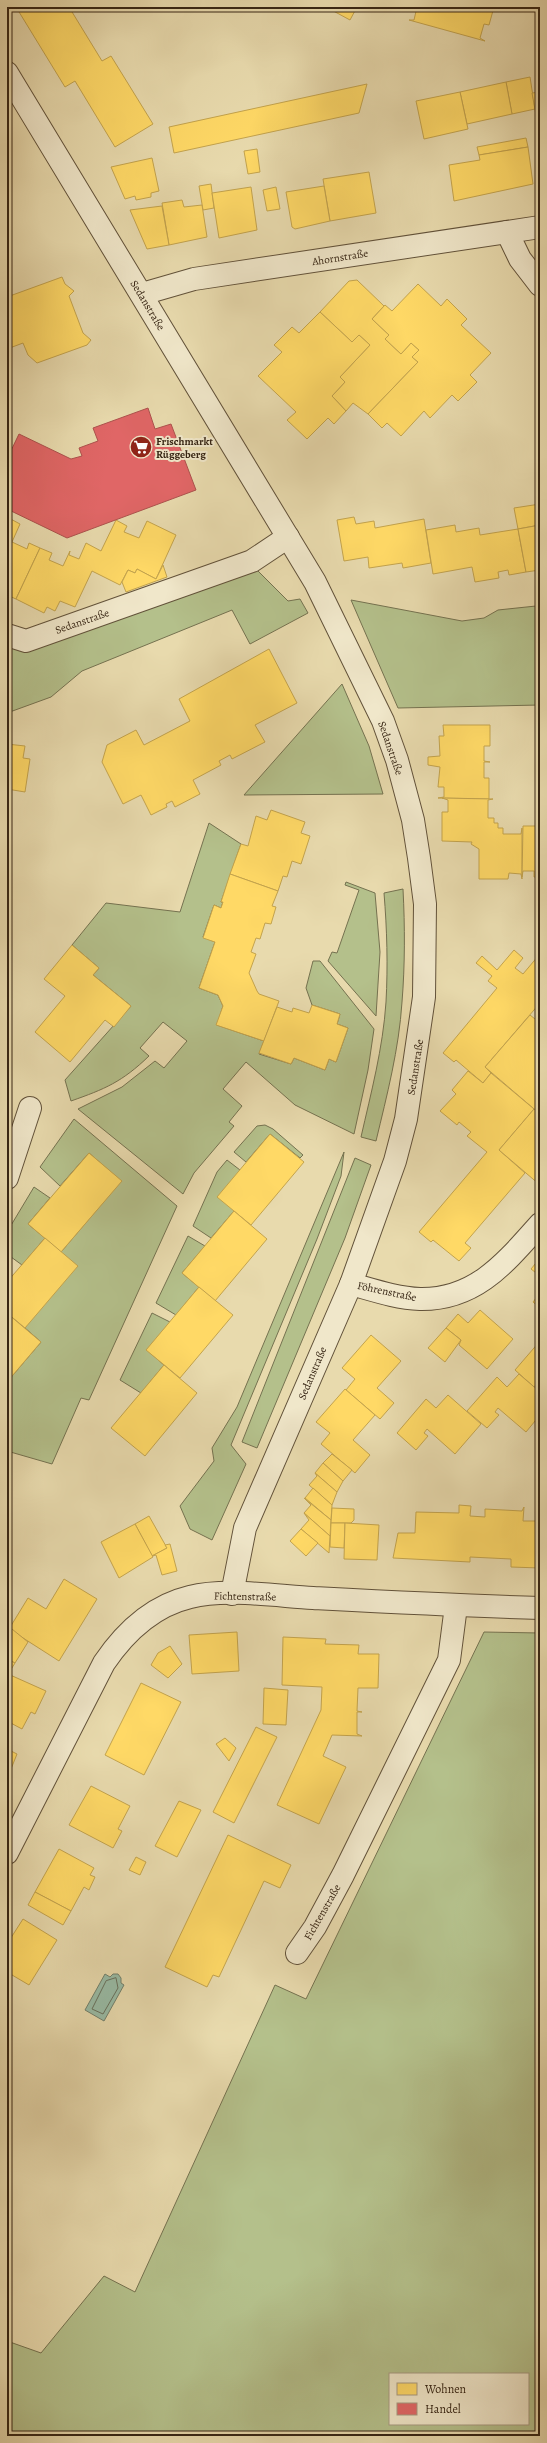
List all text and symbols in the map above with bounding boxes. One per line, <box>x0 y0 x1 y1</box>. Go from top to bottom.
street label: Ahornstraße <box>310 246 369 269</box>
street label: Sedanstraße <box>127 277 169 333</box>
supermarket icon: Frischmarkt Rüggeberg <box>128 434 154 460</box>
place label: Frischmarkt Rüggeberg <box>156 434 213 462</box>
street label: Sedanstraße <box>53 605 111 638</box>
street label: Sedanstraße <box>374 719 407 777</box>
street label: Sedanstraße <box>404 1038 427 1096</box>
street label: Föhrenstraße <box>356 1278 418 1305</box>
street label: Sedanstraße <box>295 1344 330 1402</box>
street label: Fichtenstraße <box>214 1588 276 1605</box>
street label: Fichtenstraße <box>300 1881 345 1943</box>
legend <box>389 2373 529 2425</box>
text: Wohnen <box>424 2381 467 2397</box>
text: Handel <box>425 2401 461 2417</box>

